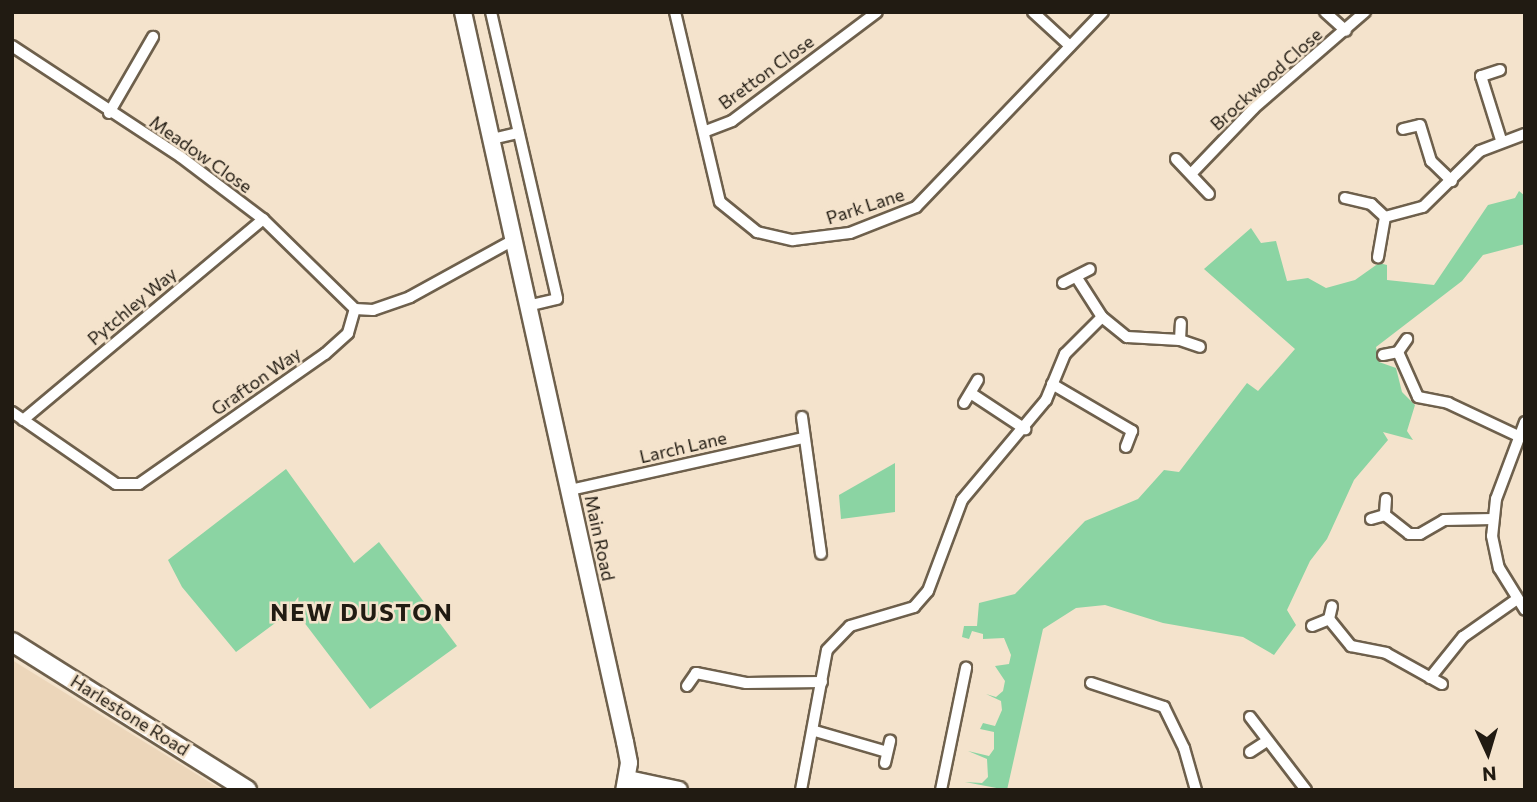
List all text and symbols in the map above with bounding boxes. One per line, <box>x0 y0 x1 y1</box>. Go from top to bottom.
street label: Brockwood Close <box>1206 23 1326 135</box>
street label: Bretton Close <box>714 30 818 114</box>
street label: Meadow Close <box>146 111 256 197</box>
street label: Park Lane <box>823 183 907 229</box>
street label: Pytchley Way <box>83 262 181 350</box>
street label: Grafton Way <box>207 342 305 420</box>
street label: Larch Lane <box>637 426 729 468</box>
street label: Main Road <box>580 493 620 583</box>
district label: NEW DUSTON <box>271 598 453 626</box>
street label: Harlestone Road <box>67 670 193 760</box>
north arrow <box>1453 718 1523 788</box>
text: N <box>1482 762 1497 786</box>

